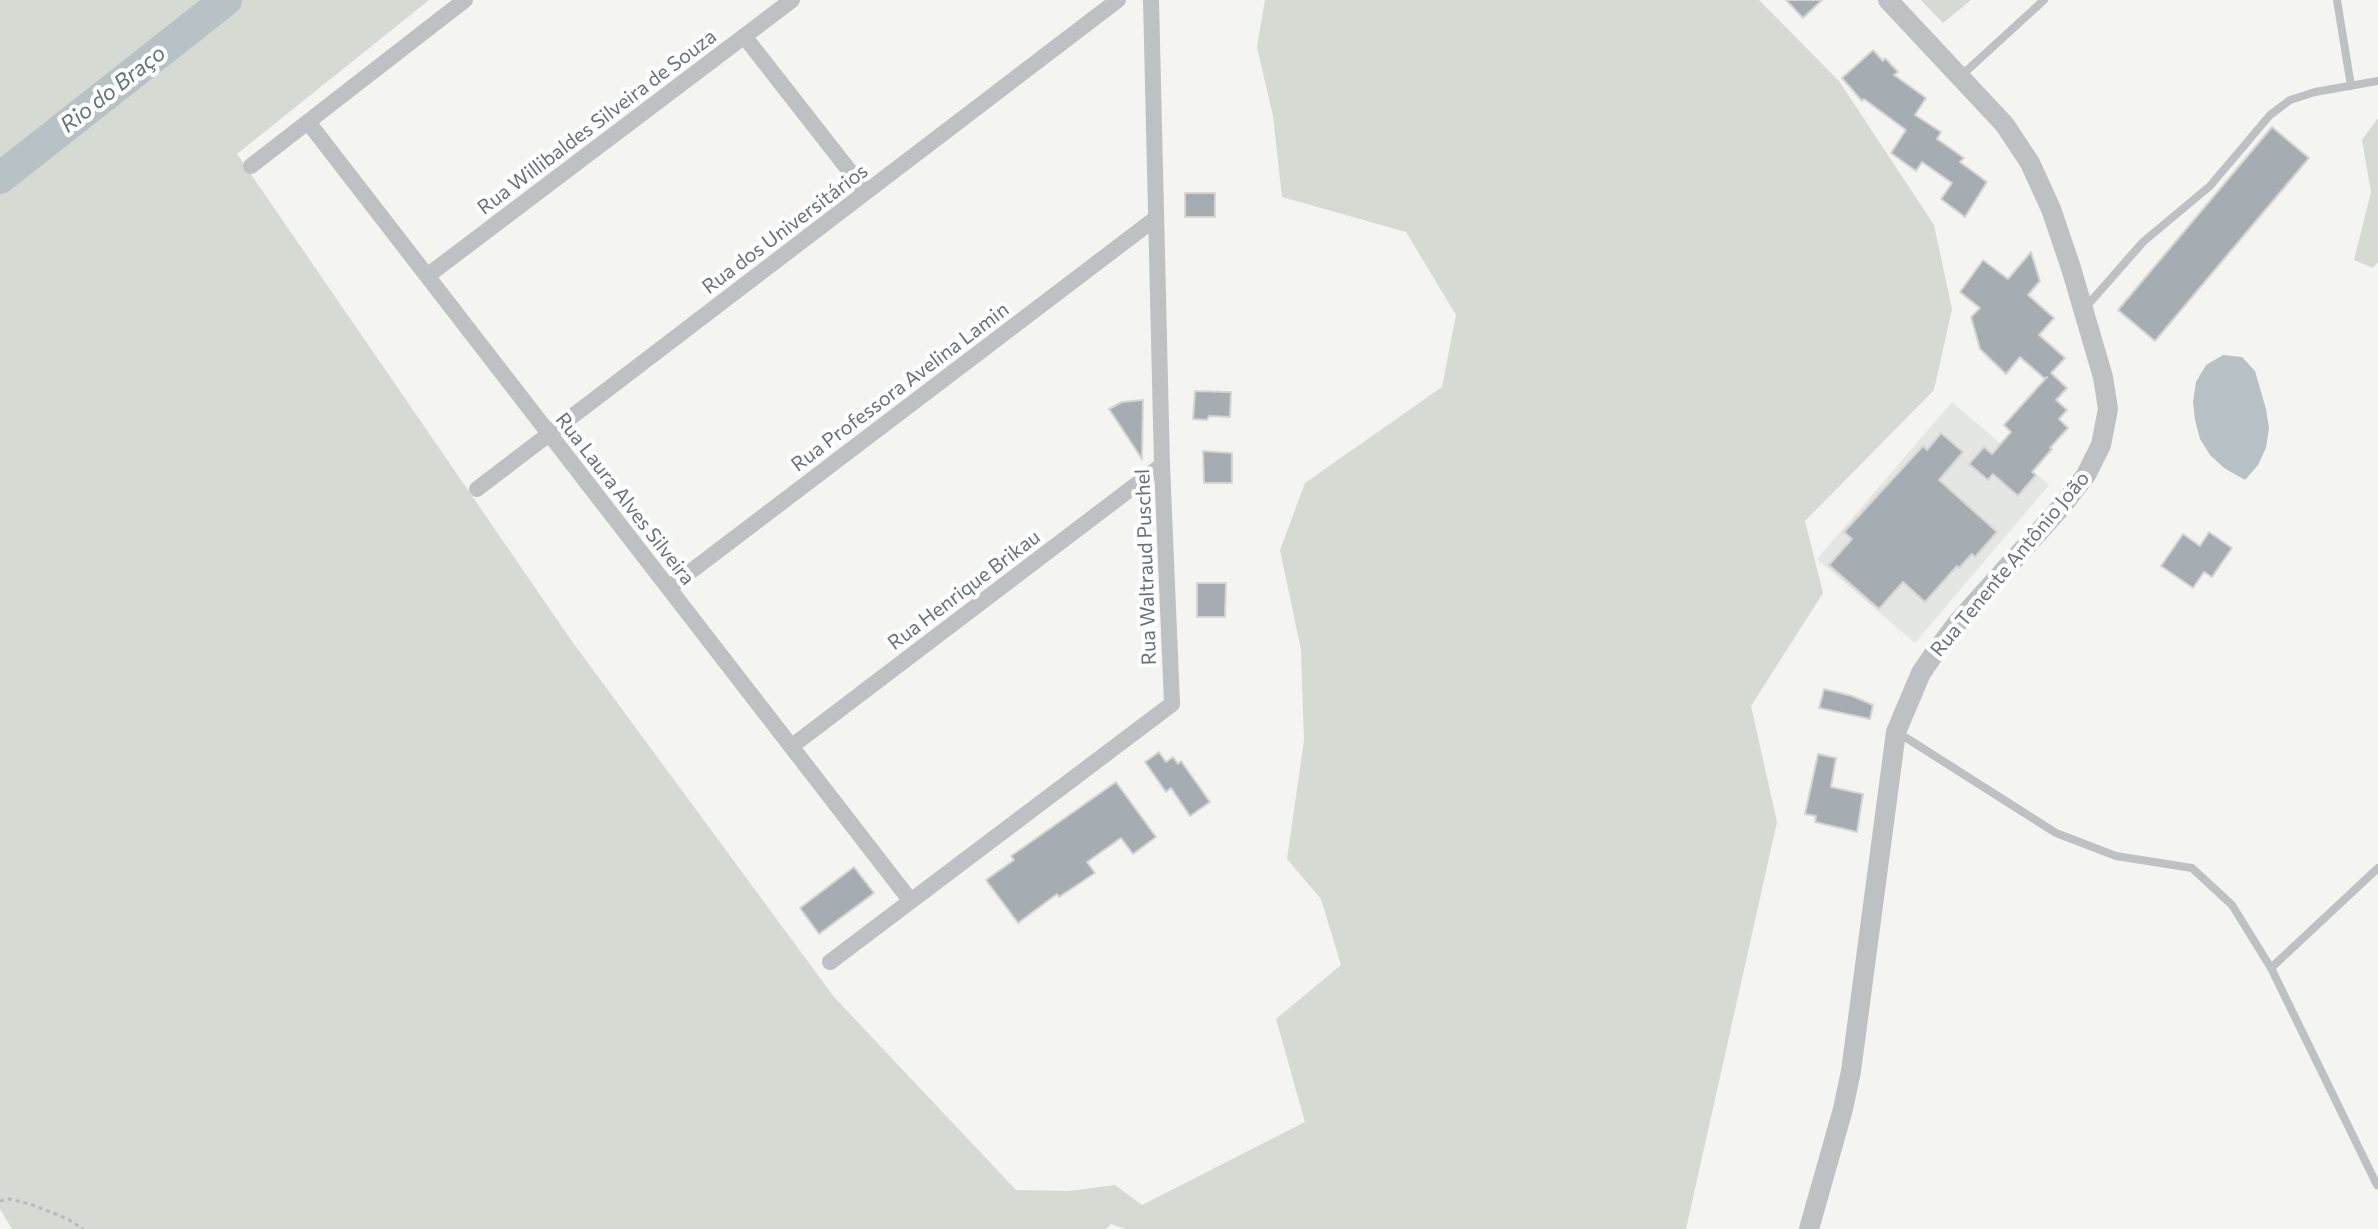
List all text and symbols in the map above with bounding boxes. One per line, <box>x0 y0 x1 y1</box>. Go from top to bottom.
street label: Rua Willibaldes Silveira de Souza <box>473 24 721 220</box>
water label: Rio do Braço <box>55 40 171 138</box>
street label: Rua dos Universitários <box>697 159 873 299</box>
street label: Rua Professora Avelina Lamin <box>786 297 1014 477</box>
street label: Rua Laura Alves Silveira <box>550 408 700 590</box>
street label: Rua Tenente Antônio João <box>1926 467 2094 661</box>
street label: Rua Waltraud Puschel <box>1131 468 1161 666</box>
street label: Rua Henrique Brikau <box>883 525 1045 655</box>

